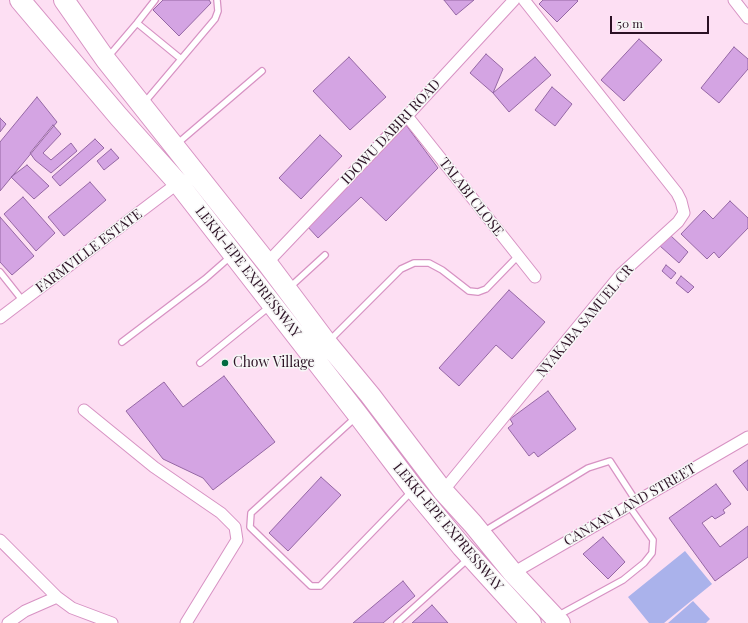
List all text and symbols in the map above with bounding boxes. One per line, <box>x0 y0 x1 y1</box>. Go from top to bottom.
scale bar <box>612 8 711 34</box>
text: 50 m <box>617 15 643 31</box>
street label: IDOWU DABIRI ROAD <box>338 76 444 188</box>
street label: TALABI CLOSE <box>435 155 507 239</box>
street label: LEKKI-EPE EXPRESSWAY <box>192 203 304 341</box>
street label: FARMVILLE ESTATE <box>33 206 145 296</box>
street label: NYAKABA SAMUEL CR <box>533 261 637 381</box>
place label: Chow Village <box>233 355 315 371</box>
marker: Chow Village <box>220 358 230 368</box>
street label: LEKKI-EPE EXPRESSWAY <box>390 460 506 594</box>
street label: CANAAN LAND STREET <box>561 460 699 550</box>

